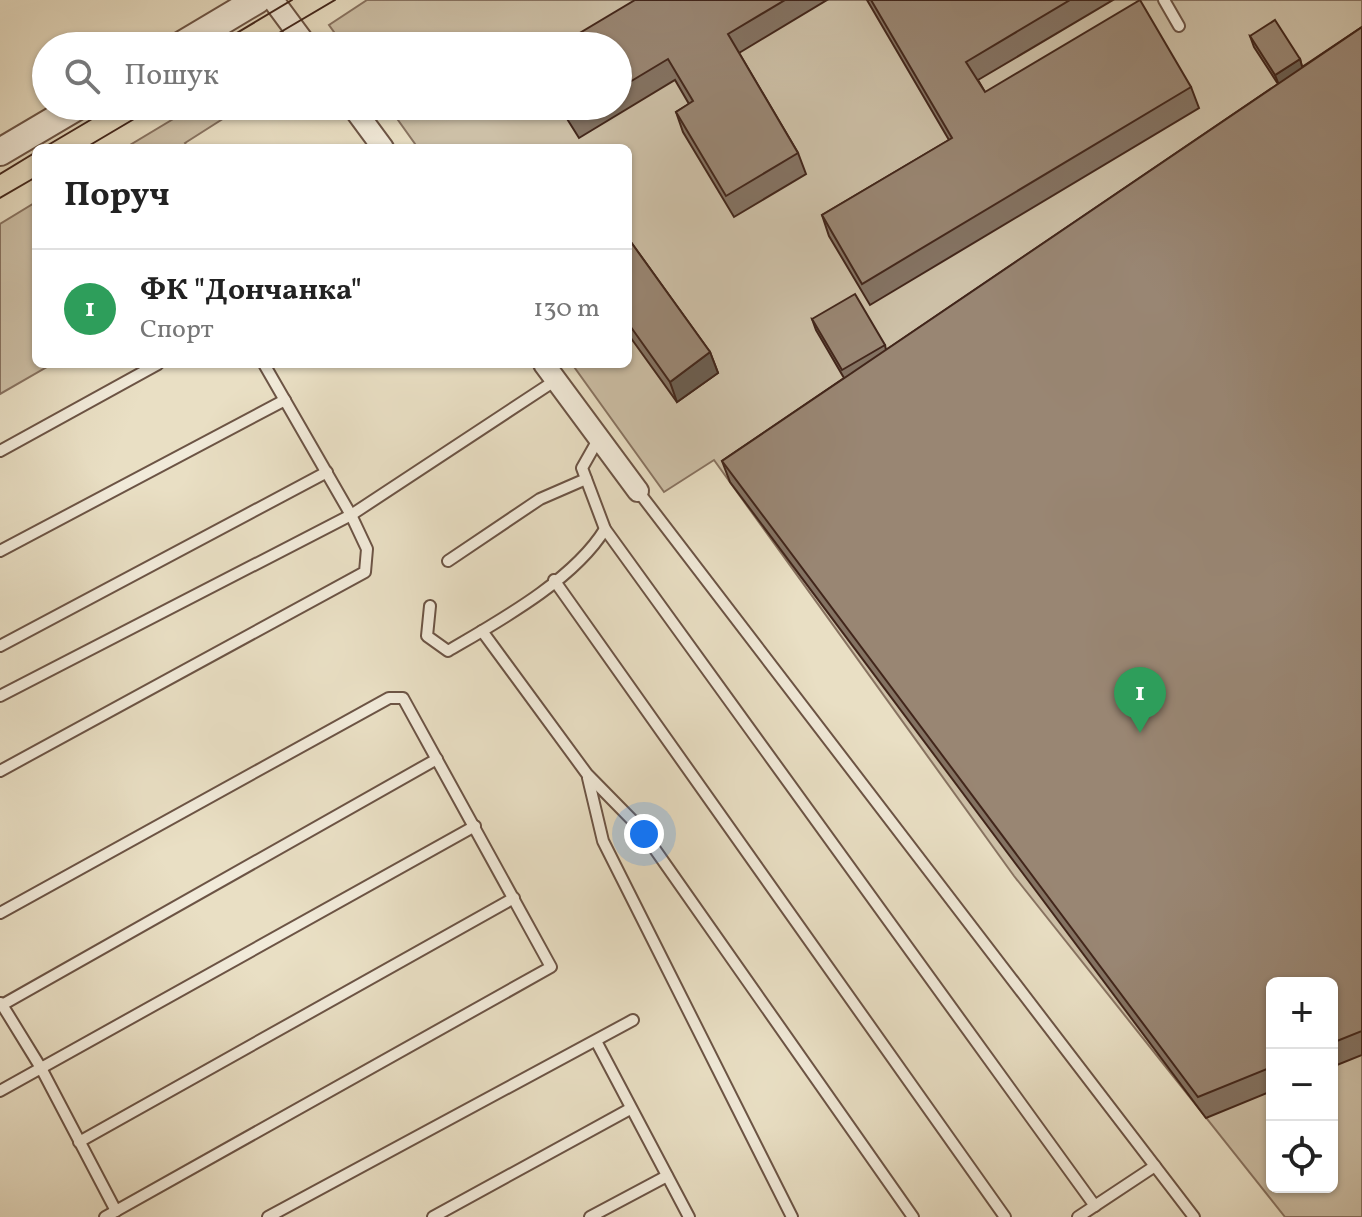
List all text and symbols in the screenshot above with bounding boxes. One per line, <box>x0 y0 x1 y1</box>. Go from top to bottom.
search box <box>32 32 632 120</box>
icon: search <box>60 54 104 98</box>
text: Пошук <box>124 55 219 97</box>
text: Поруч <box>64 173 170 220</box>
text: ФК "Дончанка" <box>140 270 362 312</box>
text: 1 <box>85 291 95 327</box>
text: 130 m <box>533 291 600 327</box>
text: Спорт <box>140 312 214 348</box>
pin: 1 <box>1114 667 1166 733</box>
your location <box>624 814 664 854</box>
map controls <box>1266 977 1338 1193</box>
button: + <box>1266 977 1338 1049</box>
button: − <box>1266 1049 1338 1121</box>
button: locate <box>1266 1121 1338 1193</box>

